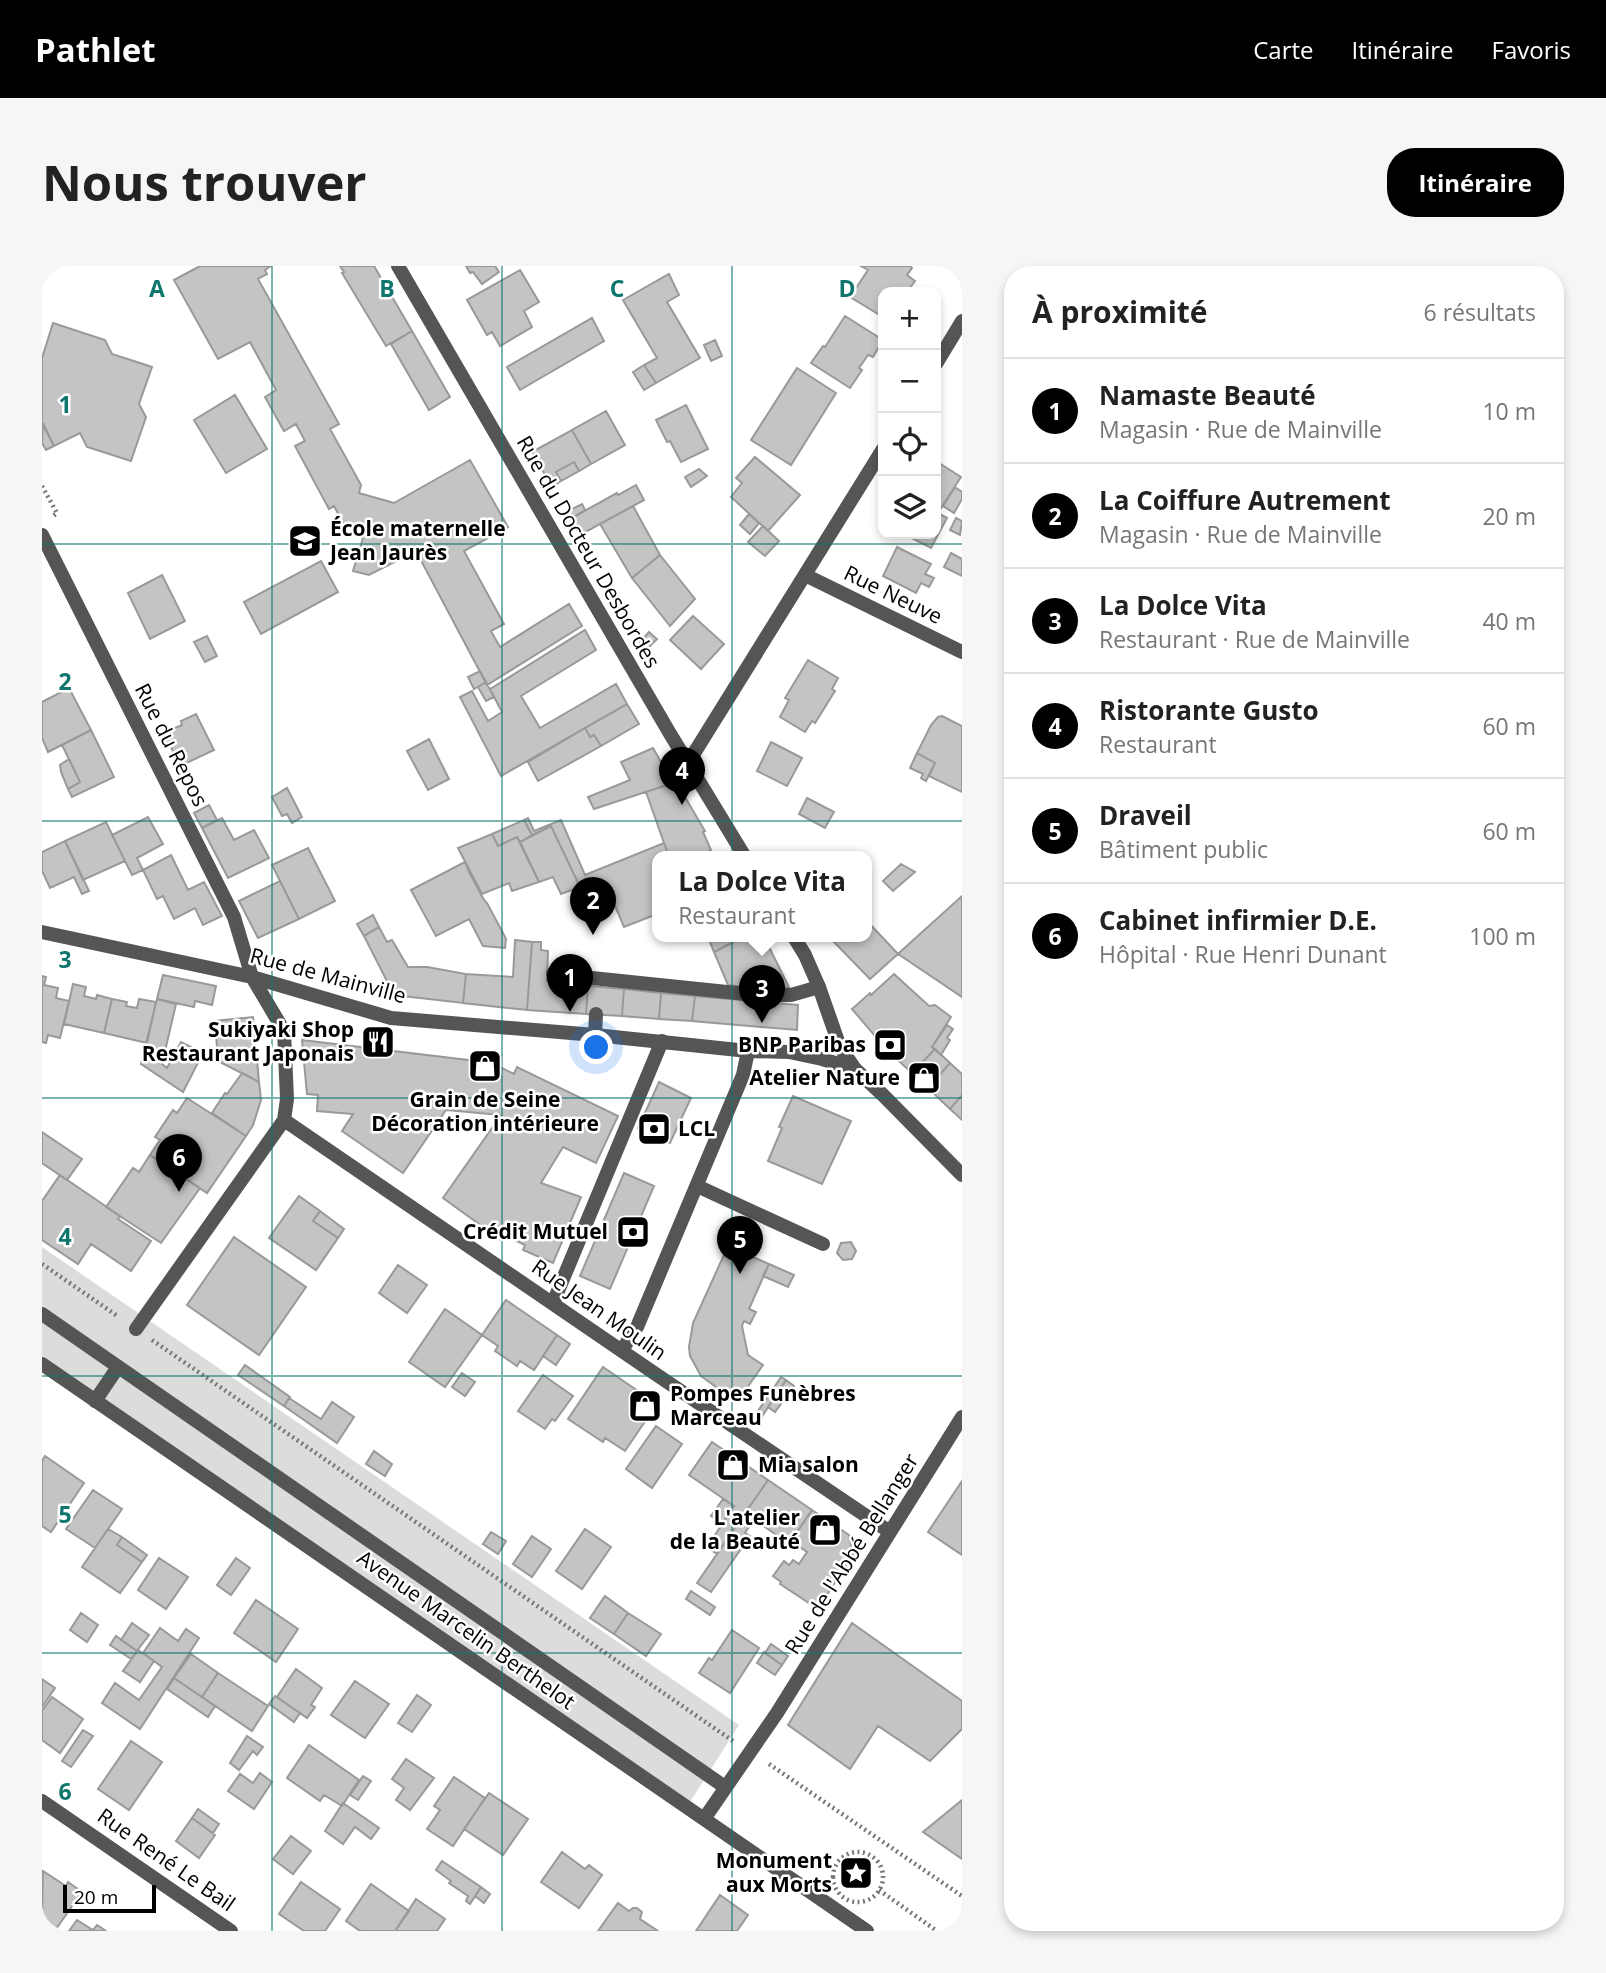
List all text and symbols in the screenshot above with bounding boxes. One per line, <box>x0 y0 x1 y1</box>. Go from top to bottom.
text: Pathlet <box>35 27 156 72</box>
text: Carte <box>1253 33 1314 66</box>
text: Itinéraire <box>1352 33 1454 66</box>
text: Favoris <box>1492 33 1571 66</box>
button: Itinéraire <box>1387 148 1564 217</box>
text: Nous trouver <box>42 149 367 215</box>
text: A <box>149 272 165 304</box>
text: B <box>379 272 395 304</box>
text: C <box>610 272 624 304</box>
text: D <box>838 272 856 304</box>
map controls <box>878 287 941 539</box>
button: + <box>878 287 941 350</box>
text: À proximité <box>1032 291 1208 332</box>
text: 6 résultats <box>1424 296 1536 328</box>
button: − <box>878 350 941 413</box>
text: Namaste Beauté <box>1099 377 1316 413</box>
text: 1 <box>58 388 72 420</box>
text: 1 <box>1048 395 1062 427</box>
text: 10 m <box>1482 395 1536 427</box>
button: locate <box>878 413 941 476</box>
text: Magasin · Rue de Mainville <box>1099 413 1382 445</box>
street label: Rue du Docteur Desbordes <box>511 430 667 673</box>
button: layers <box>878 476 941 539</box>
text: La Coiffure Autrement <box>1099 482 1391 518</box>
text: 2 <box>1048 500 1062 532</box>
text: 20 m <box>1482 500 1536 532</box>
place label: École maternelle Jean Jaurès <box>328 514 506 566</box>
text: Magasin · Rue de Mainville <box>1099 518 1382 550</box>
school or university icon: École maternelle Jean Jaurès <box>286 522 324 560</box>
street label: Rue Neuve <box>840 558 947 630</box>
text: La Dolce Vita <box>1099 587 1267 623</box>
text: 3 <box>1048 605 1062 637</box>
text: 40 m <box>1482 605 1536 637</box>
text: Restaurant · Rue de Mainville <box>1099 623 1410 655</box>
text: 2 <box>58 665 72 697</box>
street label: Rue du Repos <box>129 678 215 811</box>
text: Ristorante Gusto <box>1099 692 1319 728</box>
text: 4 <box>1048 710 1062 742</box>
text: 60 m <box>1482 710 1536 742</box>
text: Restaurant <box>1099 728 1217 760</box>
pin: 4 <box>659 747 705 805</box>
text: Draveil <box>1099 797 1192 833</box>
text: 5 <box>1048 815 1062 847</box>
text: 60 m <box>1482 815 1536 847</box>
text: Bâtiment public <box>1099 833 1268 865</box>
popup <box>652 851 872 942</box>
text: La Dolce Vita <box>678 863 846 899</box>
pin: 2 <box>570 877 616 935</box>
text: Restaurant <box>678 899 796 931</box>
text: Cabinet infirmier D.E. <box>1099 902 1377 938</box>
text: 6 <box>1048 920 1062 952</box>
text: 100 m <box>1469 920 1536 952</box>
text: Hôpital · Rue Henri Dunant <box>1099 938 1387 970</box>
street label: Rue de Mainville <box>247 941 409 1009</box>
text: 3 <box>58 943 72 975</box>
pin: 1 <box>547 954 593 1012</box>
pin: 3 <box>739 965 785 1023</box>
place label: Sukiyaki Shop Restaurant Japonais <box>142 1015 354 1067</box>
restaurant icon: Sukiyaki Shop Restaurant Japonais <box>359 1023 397 1061</box>
bank icon: BNP Paribas <box>871 1026 909 1064</box>
your location <box>579 1030 613 1064</box>
place label: BNP Paribas <box>738 1030 866 1058</box>
shop icon: Grain de Seine Décoration intérieure <box>466 1047 504 1085</box>
shop icon: Atelier Nature <box>905 1059 943 1097</box>
place label: Atelier Nature <box>749 1063 900 1091</box>
place label: Grain de Seine Décoration intérieure <box>371 1085 599 1137</box>
bank icon: LCL <box>635 1110 673 1148</box>
place label: LCL <box>678 1114 715 1142</box>
pin: 6 <box>156 1134 202 1192</box>
bank icon: Crédit Mutuel <box>614 1213 652 1251</box>
pin: 5 <box>717 1216 763 1274</box>
place label: Crédit Mutuel <box>463 1217 608 1245</box>
text: 4 <box>58 1220 72 1252</box>
street label: Rue Jean Moulin <box>527 1252 672 1366</box>
place label: Pompes Funèbres Marceau <box>670 1379 856 1431</box>
shop icon: Pompes Funèbres Marceau <box>626 1387 664 1425</box>
shop icon: Mia salon <box>714 1446 752 1484</box>
street label: Rue de l'Abbé Bellanger <box>778 1448 925 1659</box>
place label: Mia salon <box>758 1450 859 1478</box>
text: 5 <box>58 1498 72 1530</box>
place label: L'atelier de la Beauté <box>670 1503 800 1555</box>
shop icon: L'atelier de la Beauté <box>806 1511 844 1549</box>
street label: Avenue Marcelin Berthelot <box>352 1543 581 1715</box>
text: 6 <box>58 1775 72 1807</box>
street label: Rue René Le Bail <box>92 1801 241 1917</box>
place label: Monument aux Morts <box>716 1846 832 1898</box>
place icon: Monument aux Morts <box>837 1854 875 1892</box>
scale bar <box>63 1882 156 1914</box>
text: 20 m <box>74 1884 118 1910</box>

